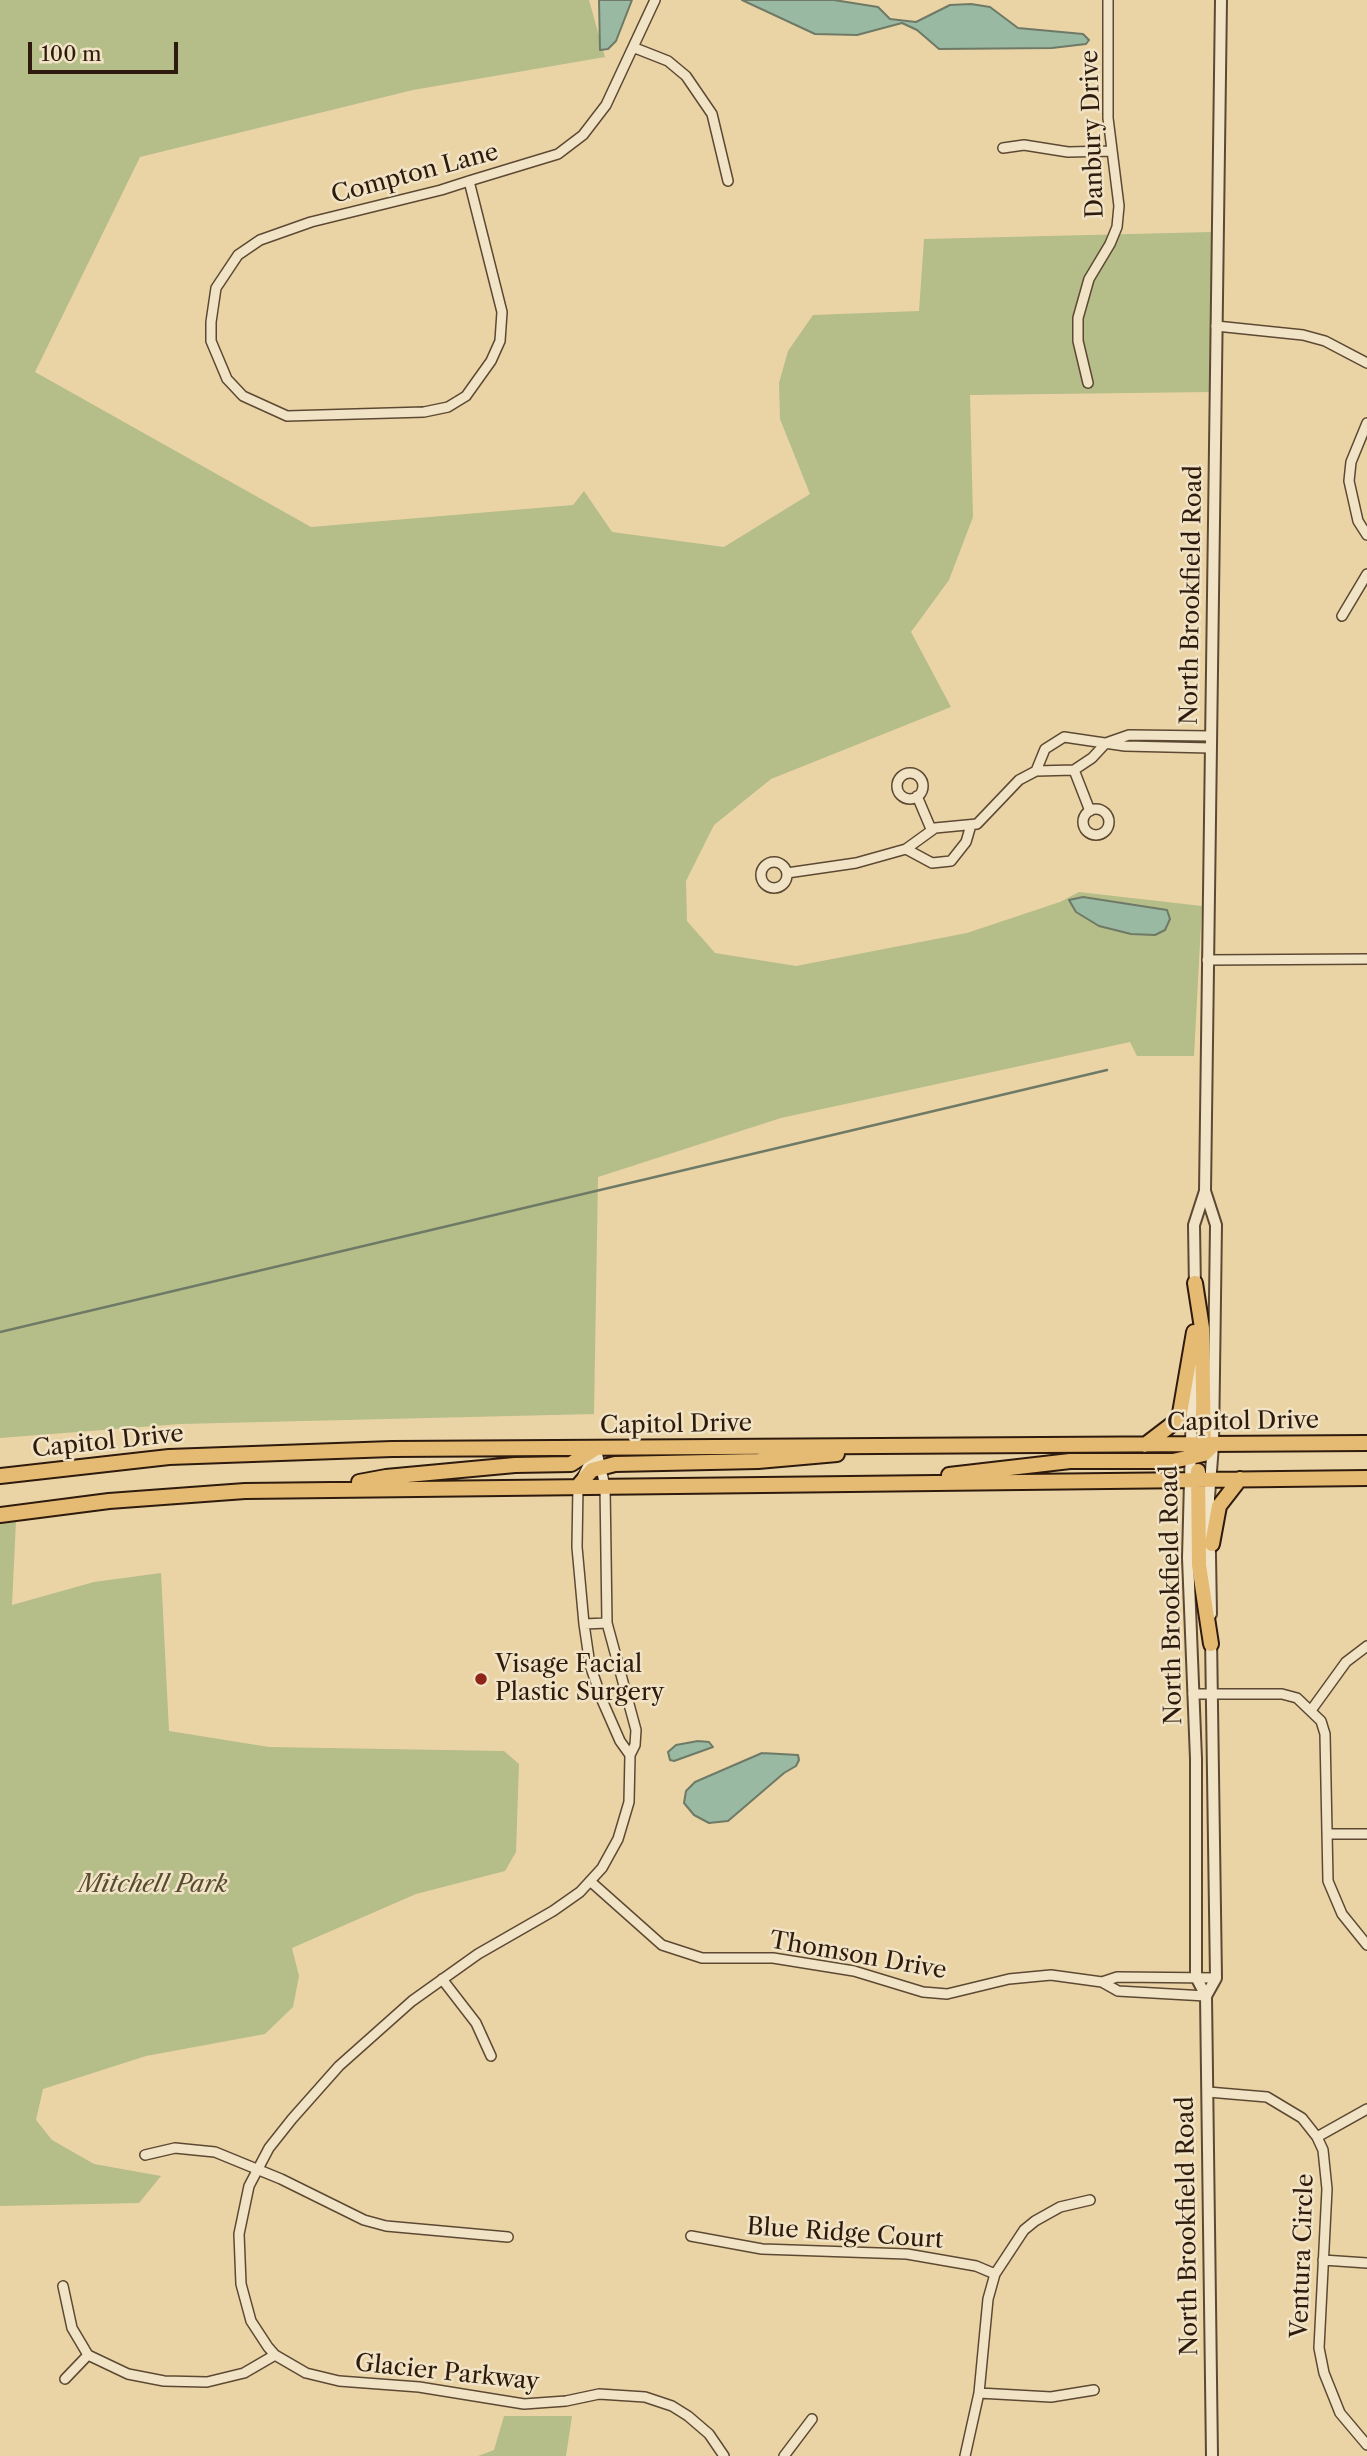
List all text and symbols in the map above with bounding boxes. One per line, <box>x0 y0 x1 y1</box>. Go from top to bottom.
scale bar <box>32 28 182 72</box>
text: 100 m <box>41 41 102 66</box>
street label: Danbury Drive <box>1076 49 1110 219</box>
street label: Compton Lane <box>328 138 502 210</box>
street label: North Brookfield Road <box>1175 465 1209 725</box>
street label: Capitol Drive <box>1167 1406 1319 1438</box>
street label: Capitol Drive <box>600 1409 752 1441</box>
street label: Capitol Drive <box>31 1420 185 1464</box>
street label: North Brookfield Road <box>1155 1465 1189 1725</box>
place label: Visage Facial Plastic Surgery <box>495 1651 664 1707</box>
marker: Visage Facial Plastic Surgery <box>473 1671 489 1687</box>
park label: Mitchell Park <box>79 1871 227 1899</box>
street label: Thomson Drive <box>767 1926 949 1986</box>
street label: North Brookfield Road <box>1171 2096 1205 2356</box>
street label: Ventura Circle <box>1286 2173 1320 2339</box>
street label: Blue Ridge Court <box>746 2213 944 2255</box>
street label: Glacier Parkway <box>353 2349 541 2397</box>

